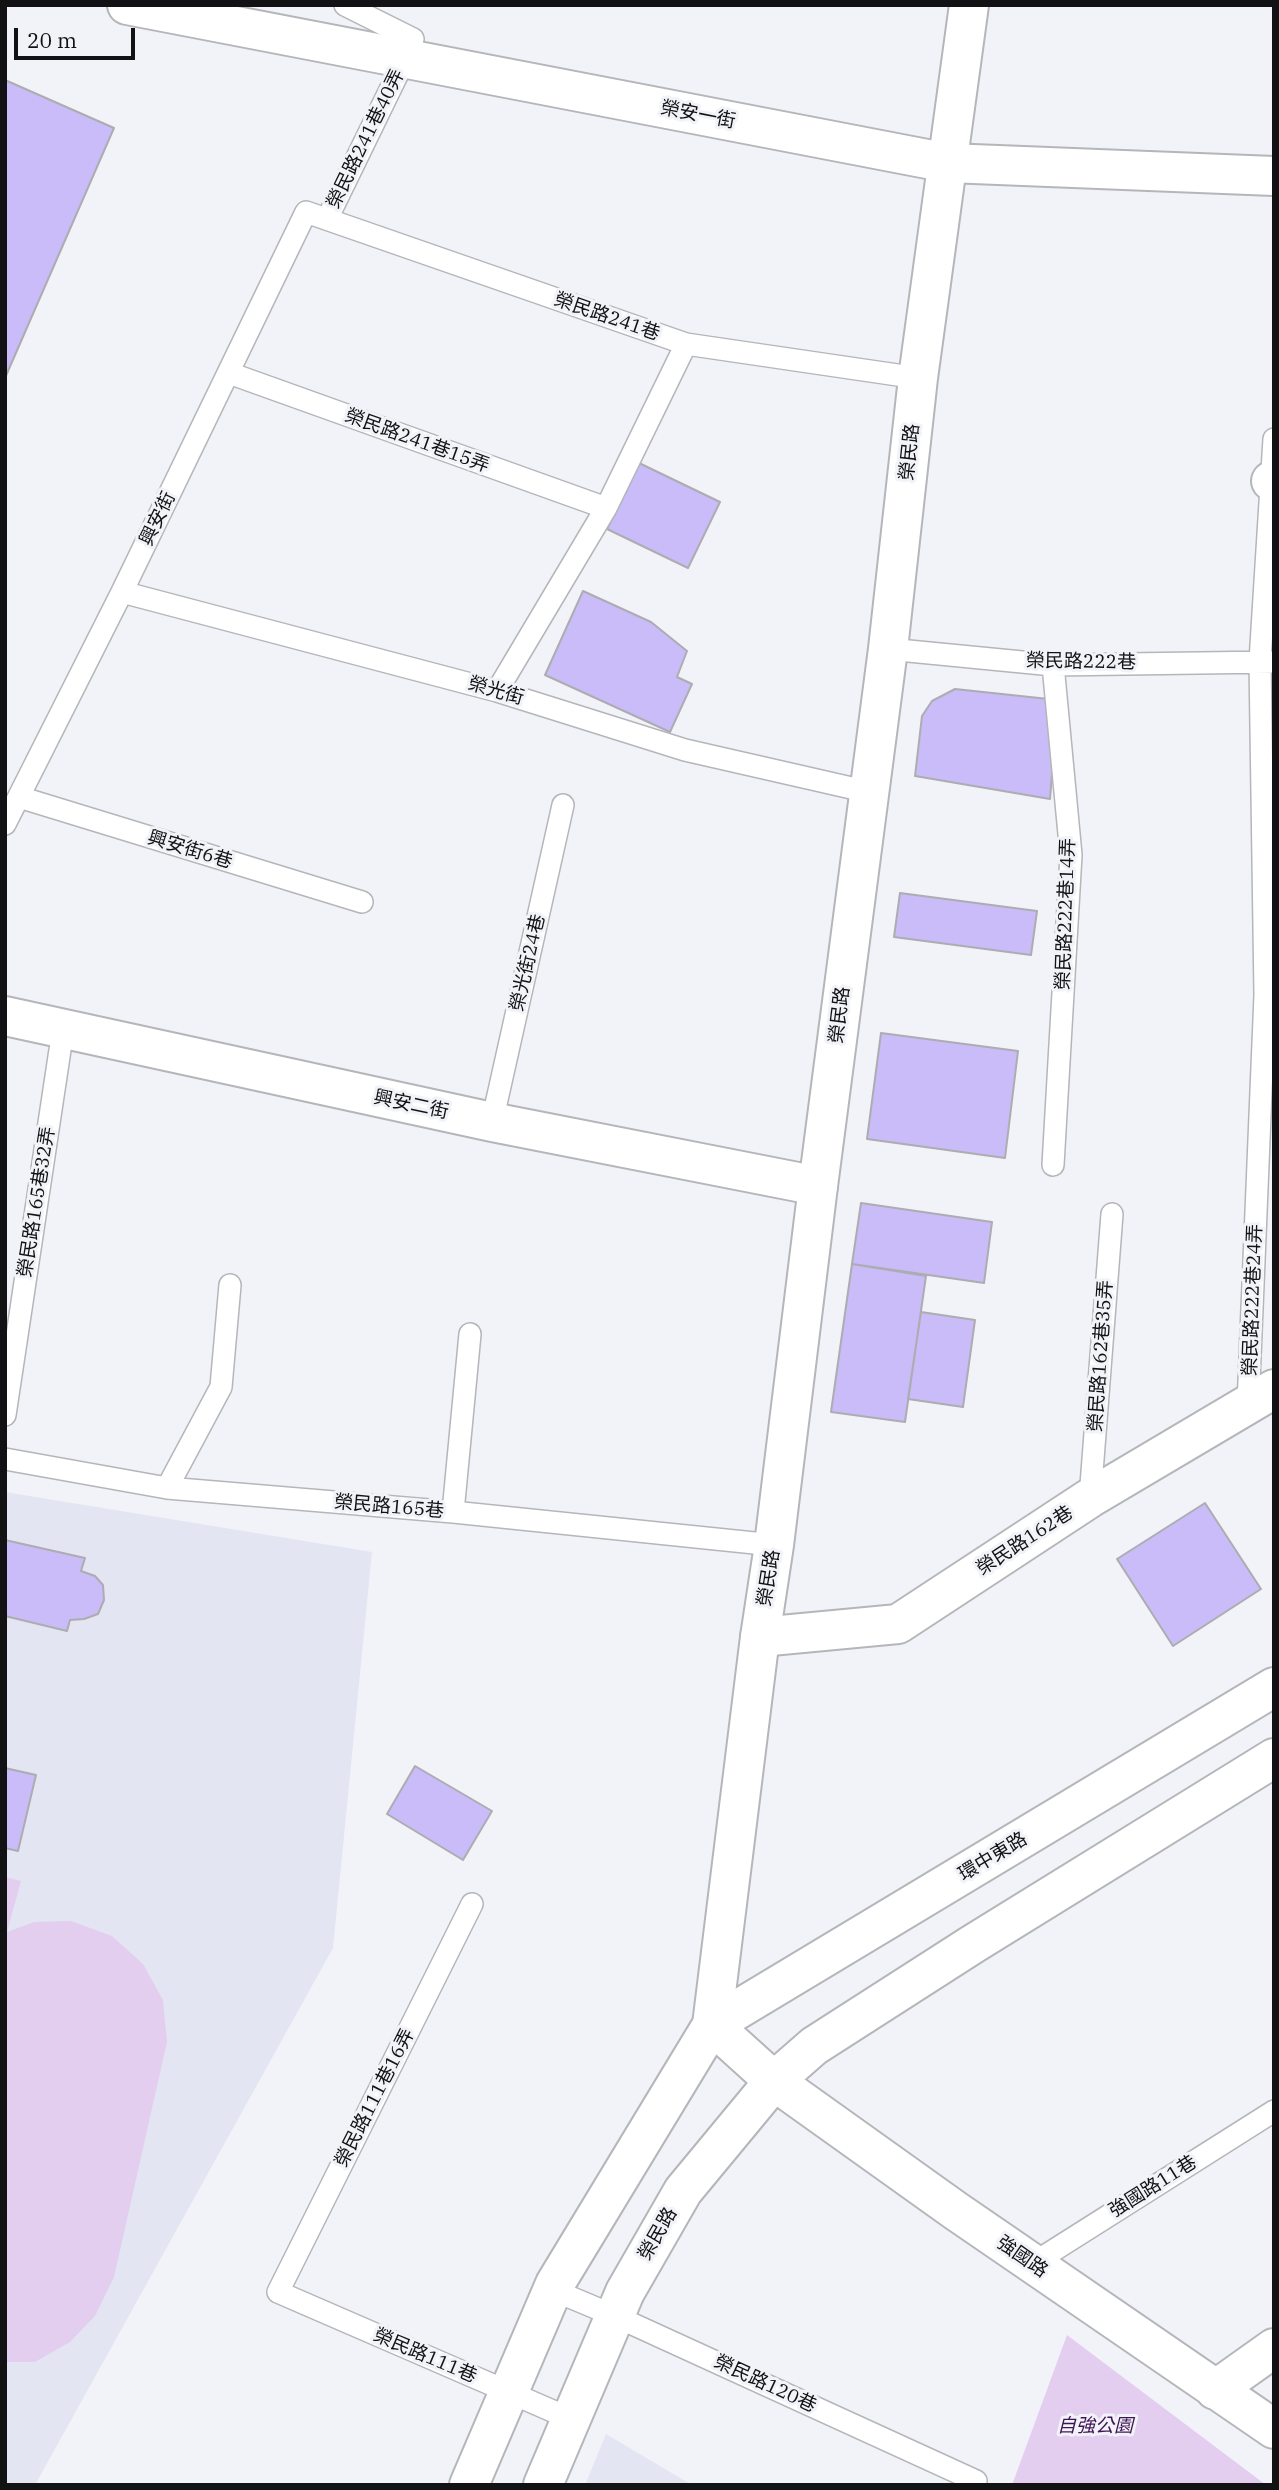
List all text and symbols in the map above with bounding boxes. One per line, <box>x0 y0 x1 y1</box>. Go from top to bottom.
scale bar <box>18 14 138 58</box>
text: 20 m <box>27 26 77 54</box>
street label: 榮民路241巷40弄 <box>322 66 410 212</box>
street label: 榮安一街 <box>659 97 737 133</box>
street label: 榮民路241巷 <box>551 288 663 346</box>
street label: 榮民路241巷15弄 <box>342 404 492 478</box>
street label: 榮民路 <box>896 422 924 482</box>
street label: 興安街 <box>135 488 181 550</box>
street label: 榮民路222巷 <box>1026 650 1136 674</box>
street label: 榮光街 <box>465 672 527 710</box>
street label: 興安街6巷 <box>145 826 235 874</box>
street label: 榮民路222巷14弄 <box>1052 838 1080 990</box>
street label: 榮光街24巷 <box>506 912 550 1014</box>
street label: 榮民路 <box>825 985 855 1045</box>
street label: 興安二街 <box>371 1086 451 1124</box>
street label: 榮民路165巷32弄 <box>14 1125 60 1279</box>
street label: 榮民路222巷24弄 <box>1239 1224 1267 1376</box>
street label: 榮民路162巷35弄 <box>1084 1279 1118 1433</box>
street label: 榮民路165巷 <box>333 1491 445 1523</box>
street label: 榮民路162巷 <box>973 1501 1077 1581</box>
street label: 榮民路 <box>753 1548 785 1608</box>
street label: 環中東路 <box>955 1828 1031 1886</box>
street label: 榮民路111巷16弄 <box>330 2025 420 2171</box>
street label: 強國路11巷 <box>1105 2151 1201 2223</box>
street label: 榮民路 <box>634 2204 682 2264</box>
street label: 強國路 <box>992 2231 1052 2283</box>
street label: 榮民路111巷 <box>370 2324 480 2388</box>
street label: 榮民路120巷 <box>710 2350 820 2418</box>
park label: 自強公園 <box>1057 2416 1133 2438</box>

